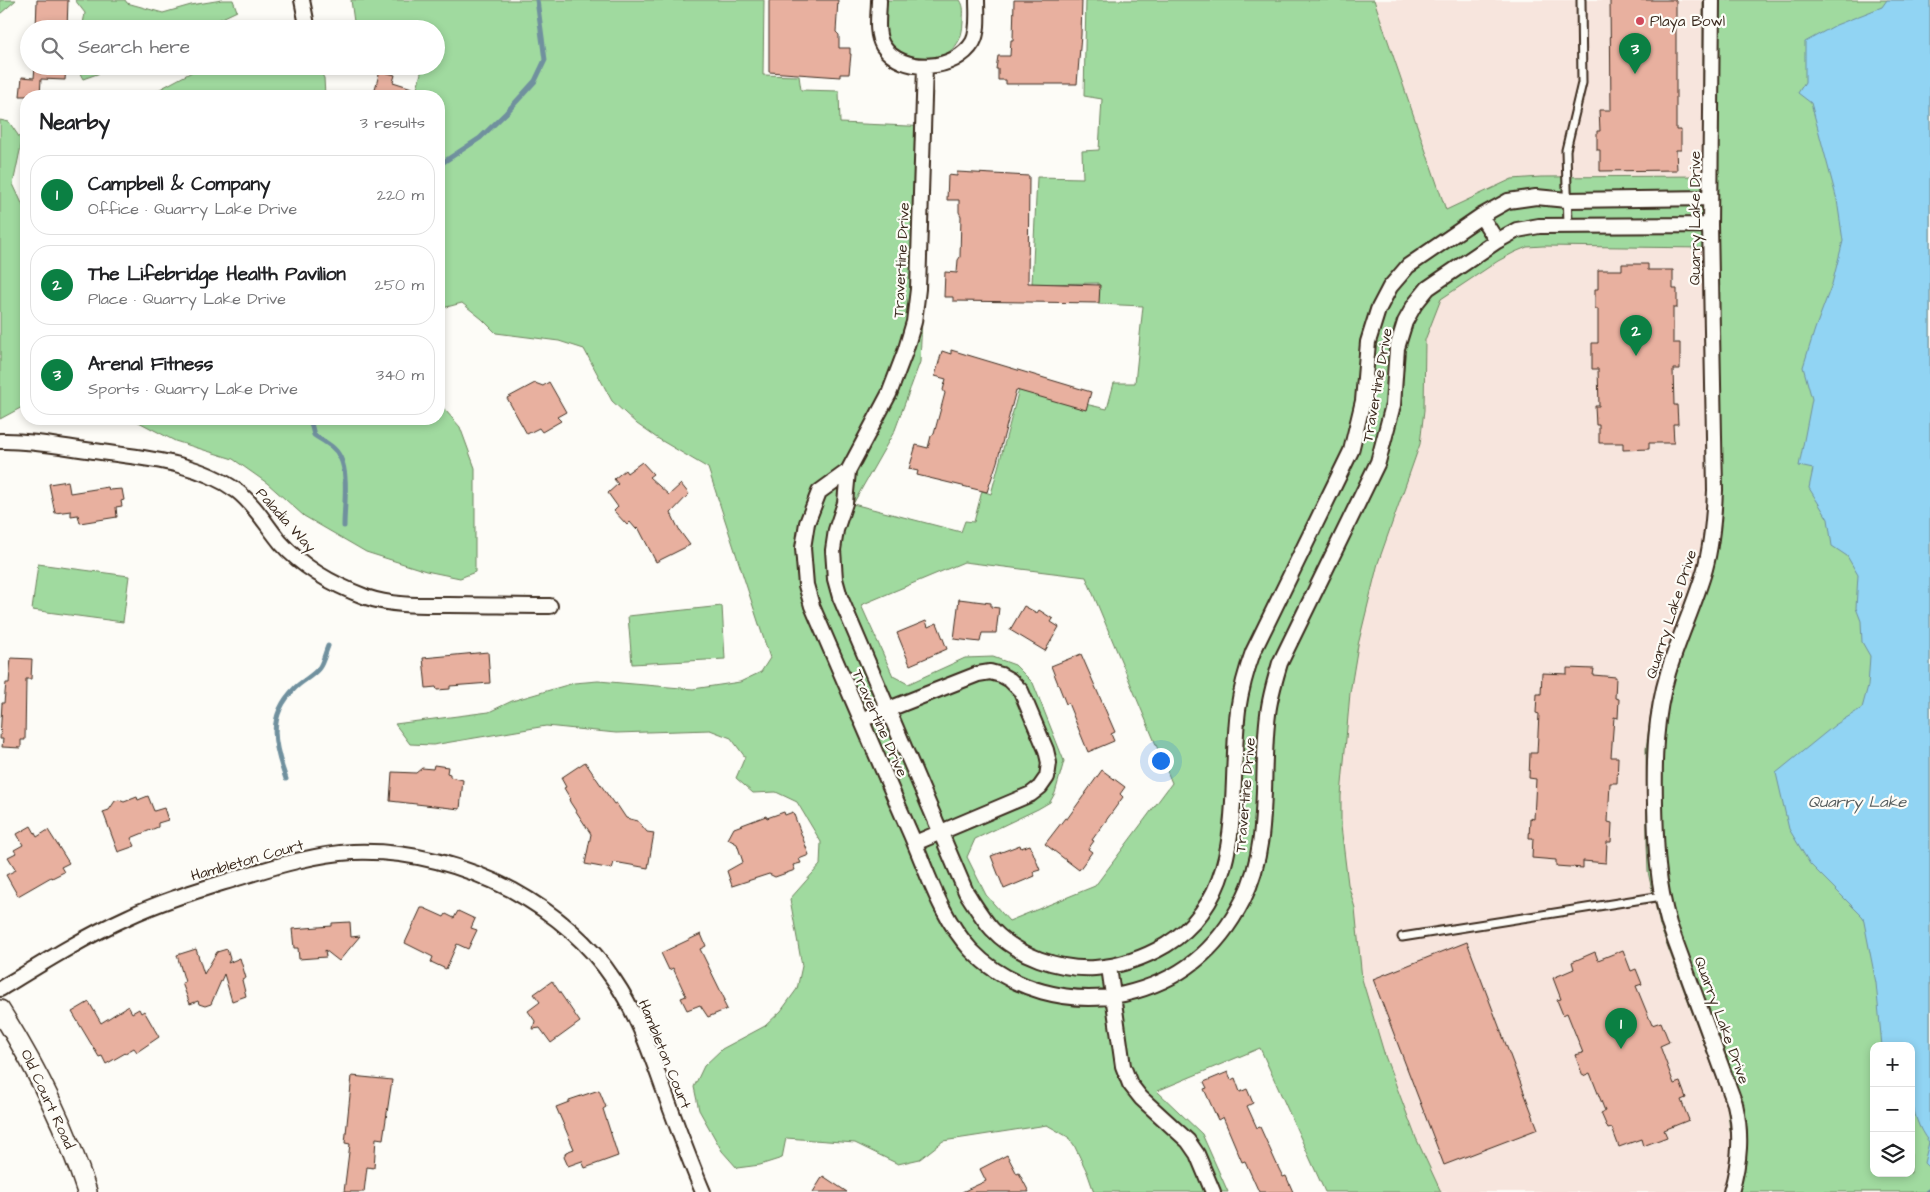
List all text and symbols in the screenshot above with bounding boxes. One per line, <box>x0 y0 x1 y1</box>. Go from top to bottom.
place label: Playa Bowl <box>1650 11 1725 33</box>
marker: Playa Bowl <box>1634 15 1646 27</box>
search box <box>20 20 445 75</box>
pin: 3 <box>1619 33 1651 74</box>
icon: search <box>38 34 66 62</box>
text: Search here <box>78 34 190 61</box>
text: Nearby <box>40 108 110 137</box>
text: 3 results <box>360 112 425 134</box>
street label: Quarry Lake Drive <box>1685 151 1707 285</box>
text: Campbell & Company <box>88 171 270 198</box>
text: 1 <box>56 184 58 206</box>
text: 220 m <box>377 184 424 206</box>
text: Office · Quarry Lake Drive <box>88 198 297 220</box>
street label: Travertine Drive <box>888 202 915 318</box>
text: The Lifebridge Health Pavilion <box>88 261 346 288</box>
text: 2 <box>52 274 62 296</box>
text: 250 m <box>375 274 424 296</box>
text: Place · Quarry Lake Drive <box>88 288 286 310</box>
pin: 2 <box>1620 315 1652 356</box>
street label: Travertine Drive <box>1357 326 1398 444</box>
text: Arenal Fitness <box>88 351 213 378</box>
text: 3 <box>53 364 61 386</box>
text: 340 m <box>376 364 424 386</box>
text: Sports · Quarry Lake Drive <box>88 378 298 400</box>
street label: Paladia Way <box>250 483 320 558</box>
street label: Quarry Lake Drive <box>1641 547 1703 682</box>
street label: Travertine Drive <box>846 666 913 780</box>
street label: Travertine Drive <box>1230 737 1261 854</box>
your location <box>1148 748 1174 774</box>
water label: Quarry Lake <box>1808 791 1907 814</box>
street label: Hambleton Court <box>188 834 306 887</box>
street label: Quarry Lake Drive <box>1688 953 1754 1087</box>
street label: Hambleton Court <box>633 996 696 1112</box>
pin: 1 <box>1605 1008 1637 1049</box>
map controls <box>1870 1042 1915 1177</box>
button: + <box>1870 1042 1915 1087</box>
street label: Old Court Road <box>15 1046 80 1153</box>
button: − <box>1870 1087 1915 1132</box>
button: layers <box>1870 1132 1915 1177</box>

